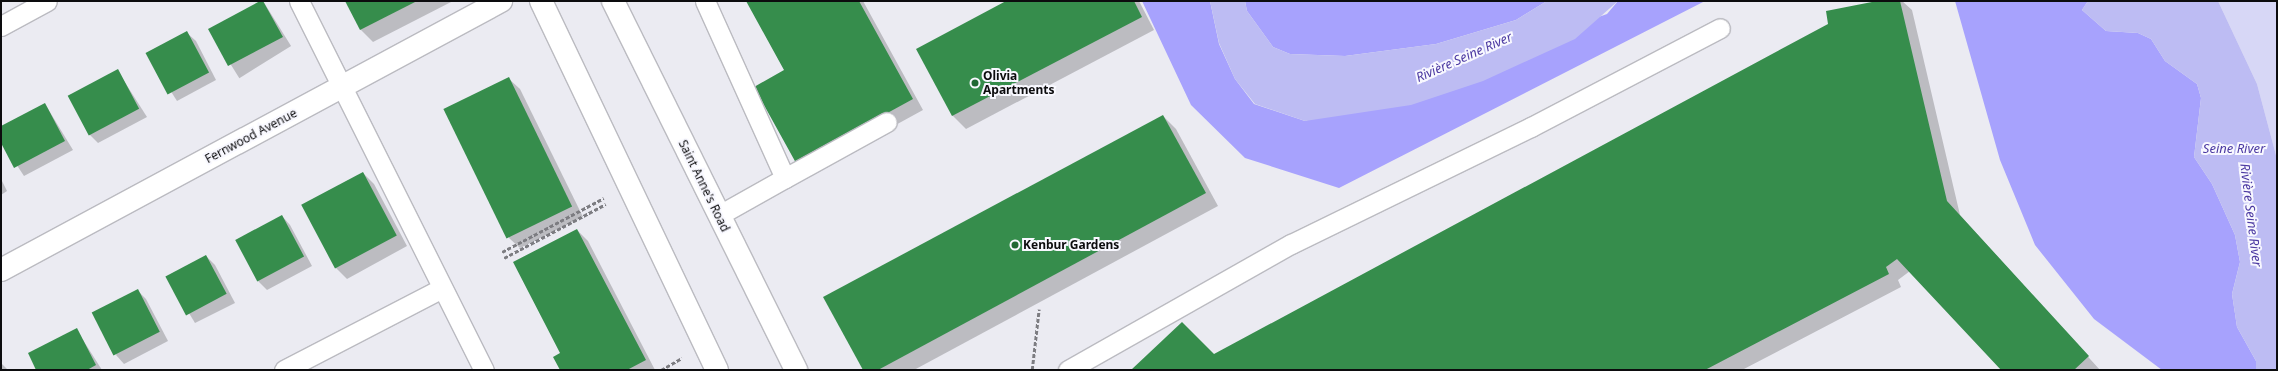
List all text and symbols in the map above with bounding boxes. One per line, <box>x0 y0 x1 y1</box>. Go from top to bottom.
water label: Rivière Seine River <box>1413 29 1515 85</box>
place label: Olivia Apartments <box>983 69 1055 97</box>
marker: Olivia Apartments <box>970 78 980 88</box>
street label: Fernwood Avenue <box>203 106 299 166</box>
street label: Saint Anne's Road <box>676 138 732 234</box>
water label: Seine River <box>2203 140 2265 156</box>
water label: Rivière Seine River <box>2237 163 2265 267</box>
place label: Kenbur Gardens <box>1023 238 1119 252</box>
marker: Kenbur Gardens <box>1010 240 1020 250</box>

